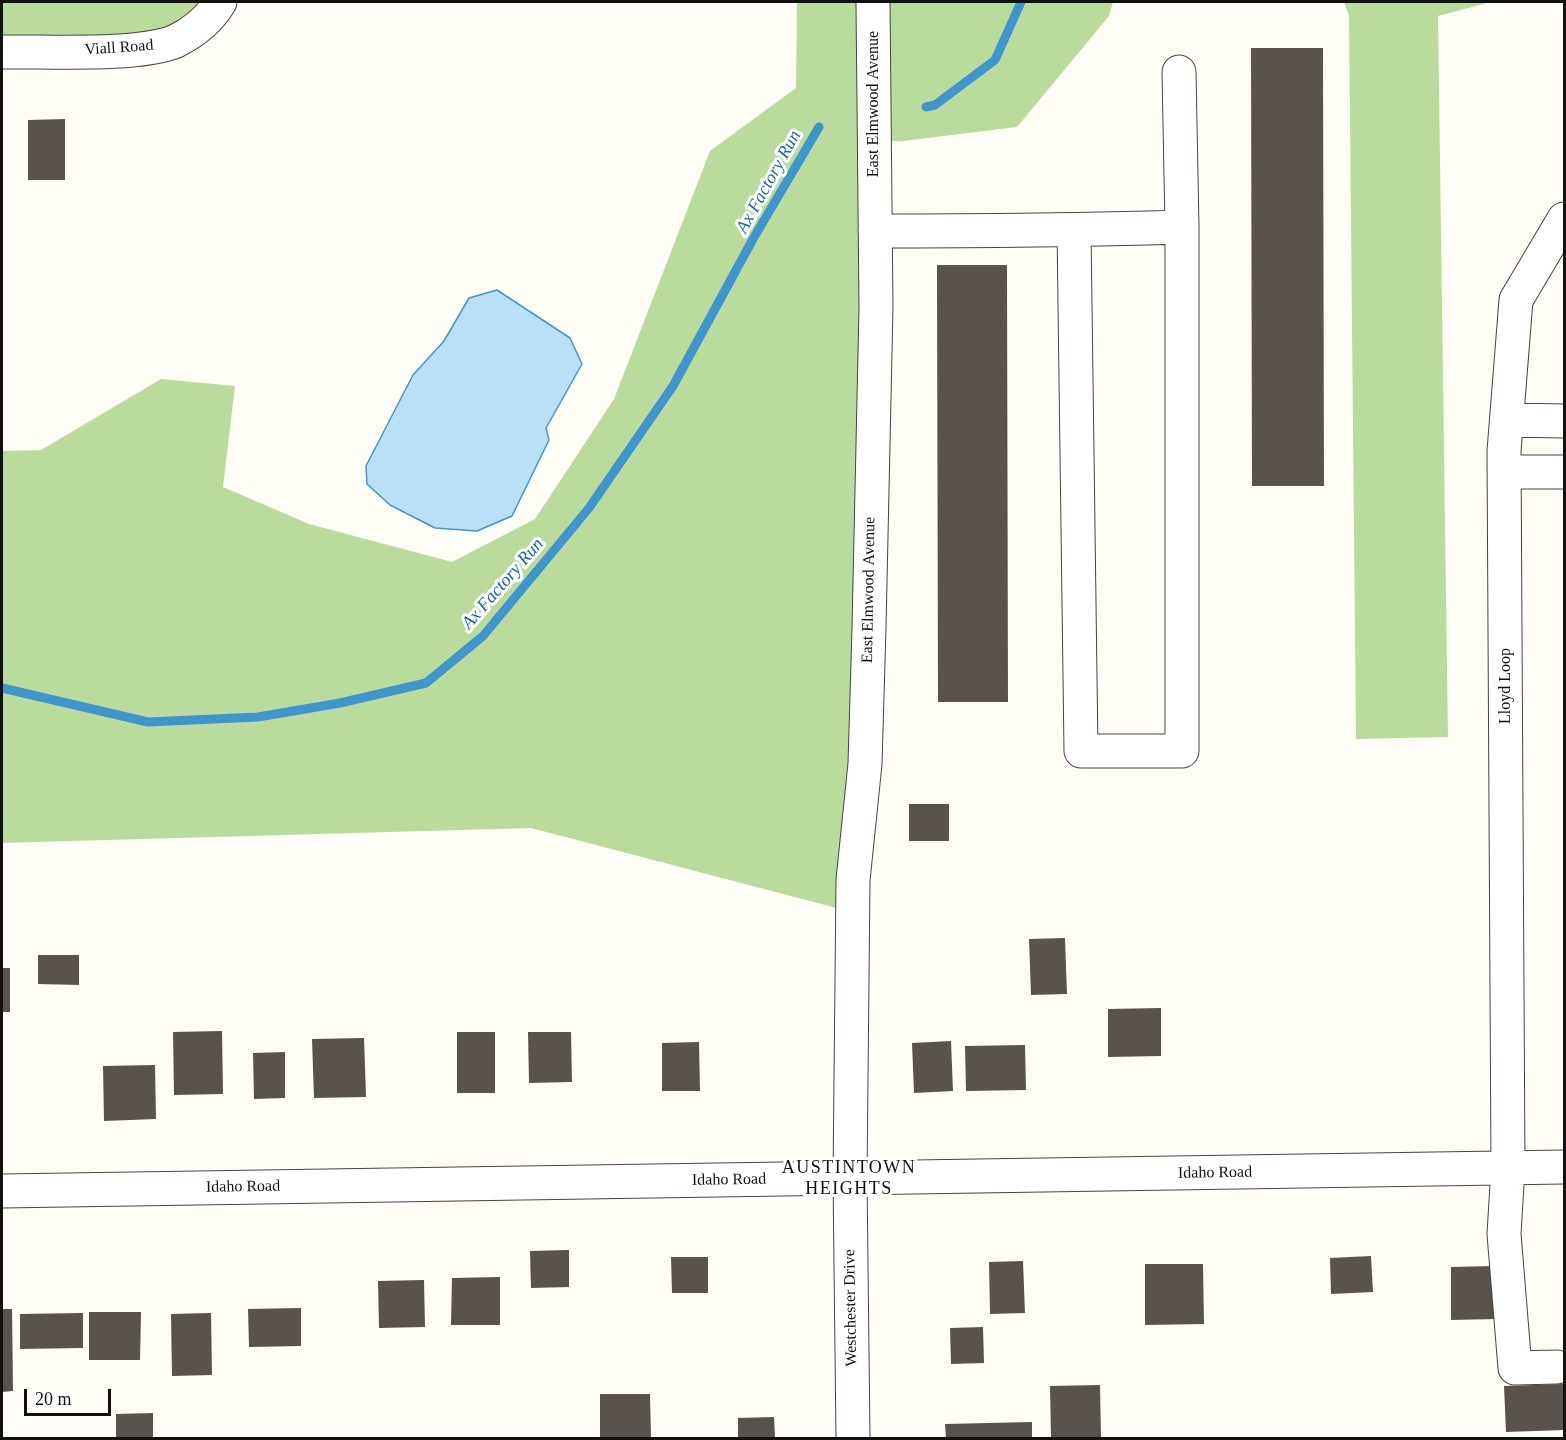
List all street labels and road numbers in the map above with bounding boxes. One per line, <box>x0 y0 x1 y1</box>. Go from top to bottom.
street label: East Elmwood Avenue <box>864 31 884 177</box>
street label: Viall Road <box>84 36 154 60</box>
street label: East Elmwood Avenue <box>858 517 880 663</box>
street label: Lloyd Loop <box>1496 648 1516 724</box>
street label: Idaho Road <box>1178 1163 1252 1183</box>
street label: Idaho Road <box>692 1170 766 1190</box>
street label: Idaho Road <box>206 1177 280 1197</box>
street label: Westchester Drive <box>840 1249 862 1367</box>

